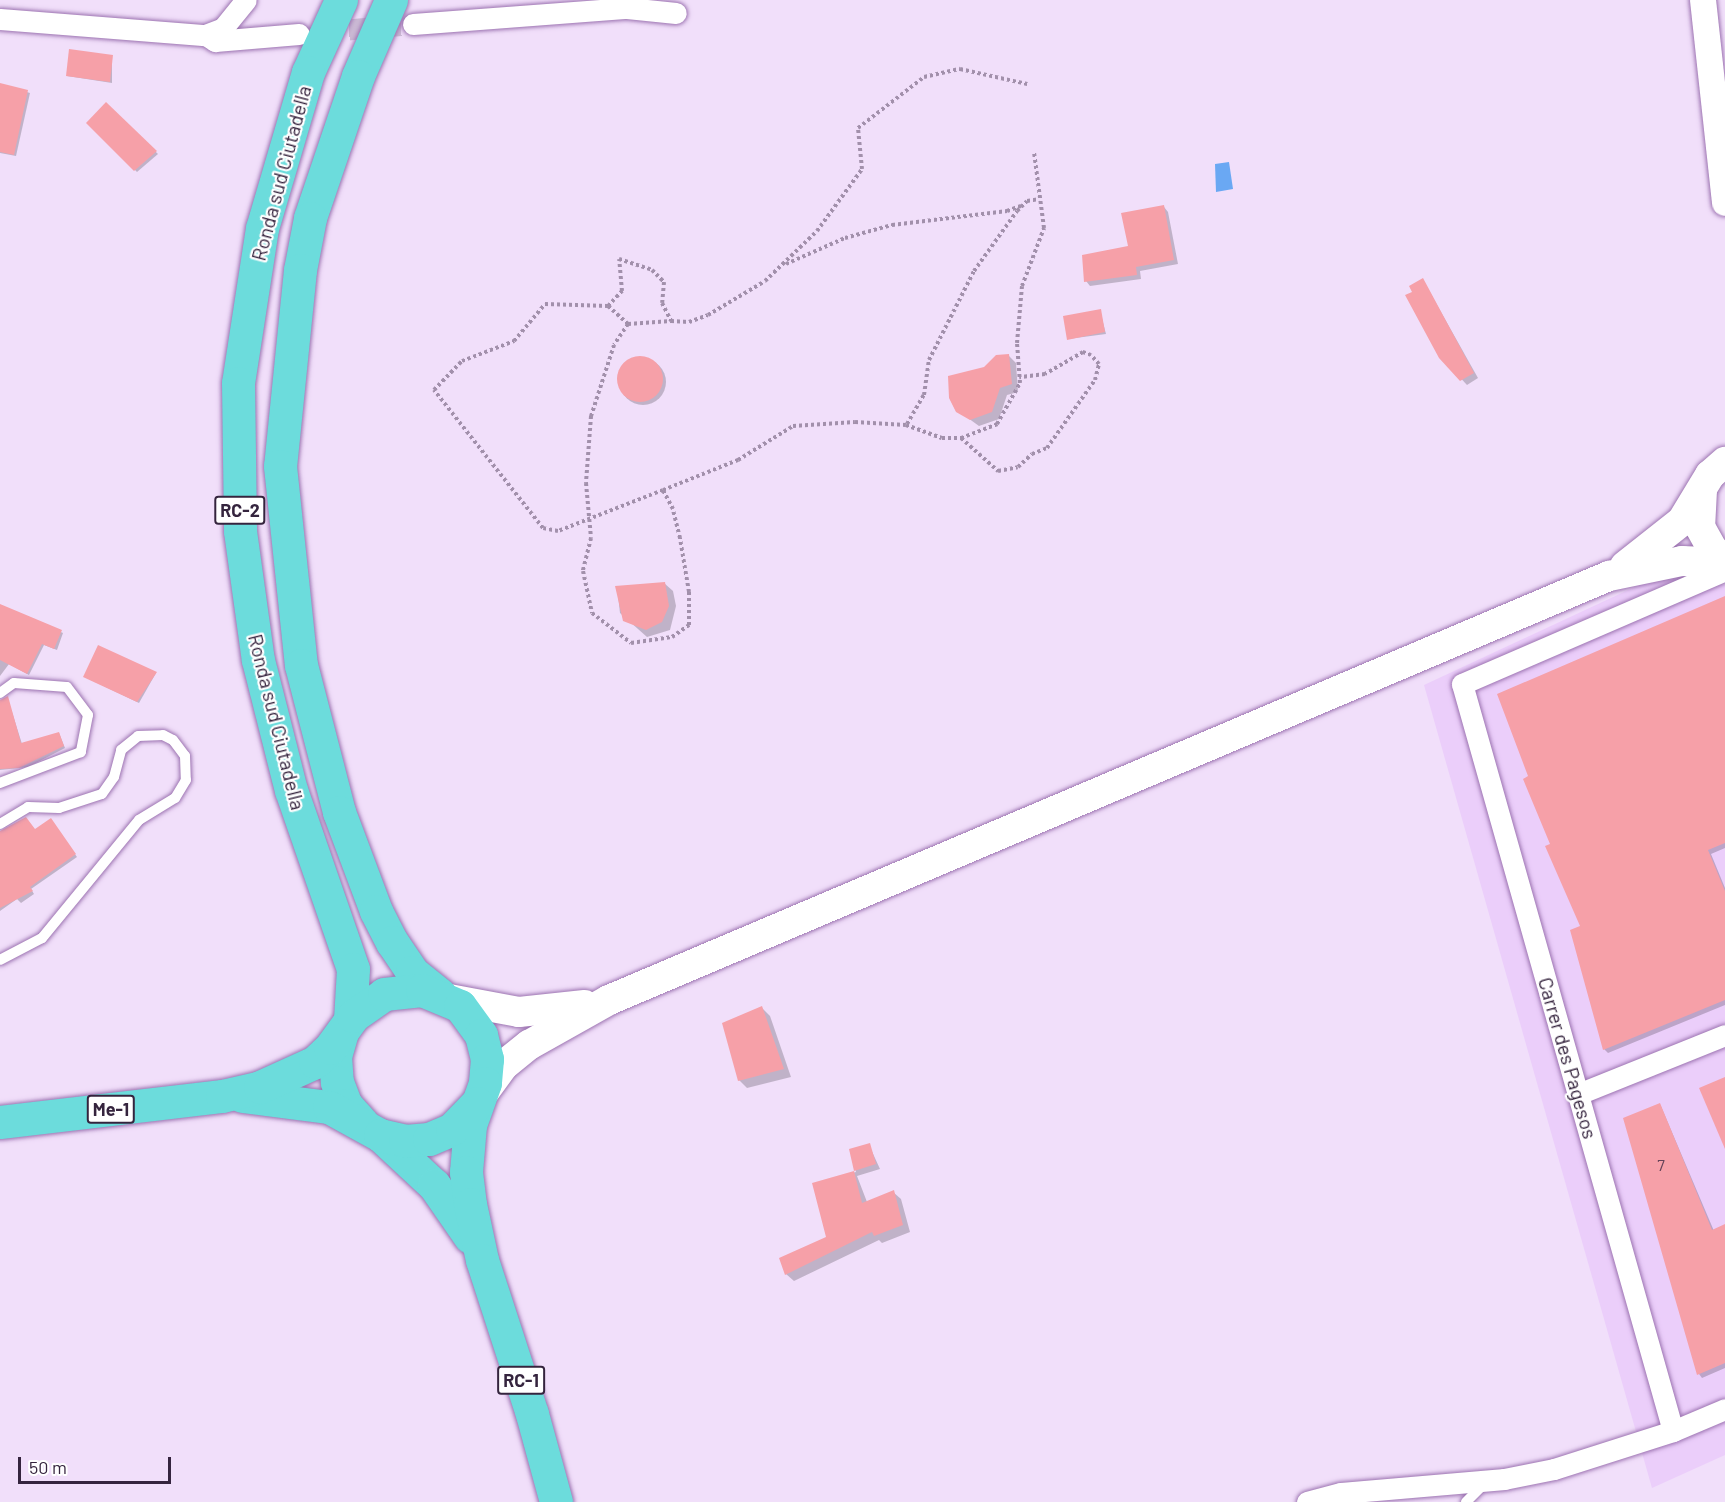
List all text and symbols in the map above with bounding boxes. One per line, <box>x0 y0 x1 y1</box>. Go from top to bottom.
street label: Ronda sud Ciutadella <box>246 83 316 263</box>
road number: RC-2 <box>213 495 267 525</box>
street label: Ronda sud Ciutadella <box>244 631 310 813</box>
street label: Carrer des Pagesos <box>1533 974 1603 1142</box>
road number: Me-1 <box>86 1094 136 1124</box>
house number: 7 <box>1657 1155 1665 1175</box>
road number: RC-1 <box>497 1365 545 1395</box>
scale bar <box>21 1445 174 1483</box>
text: 50 m <box>29 1456 67 1478</box>

